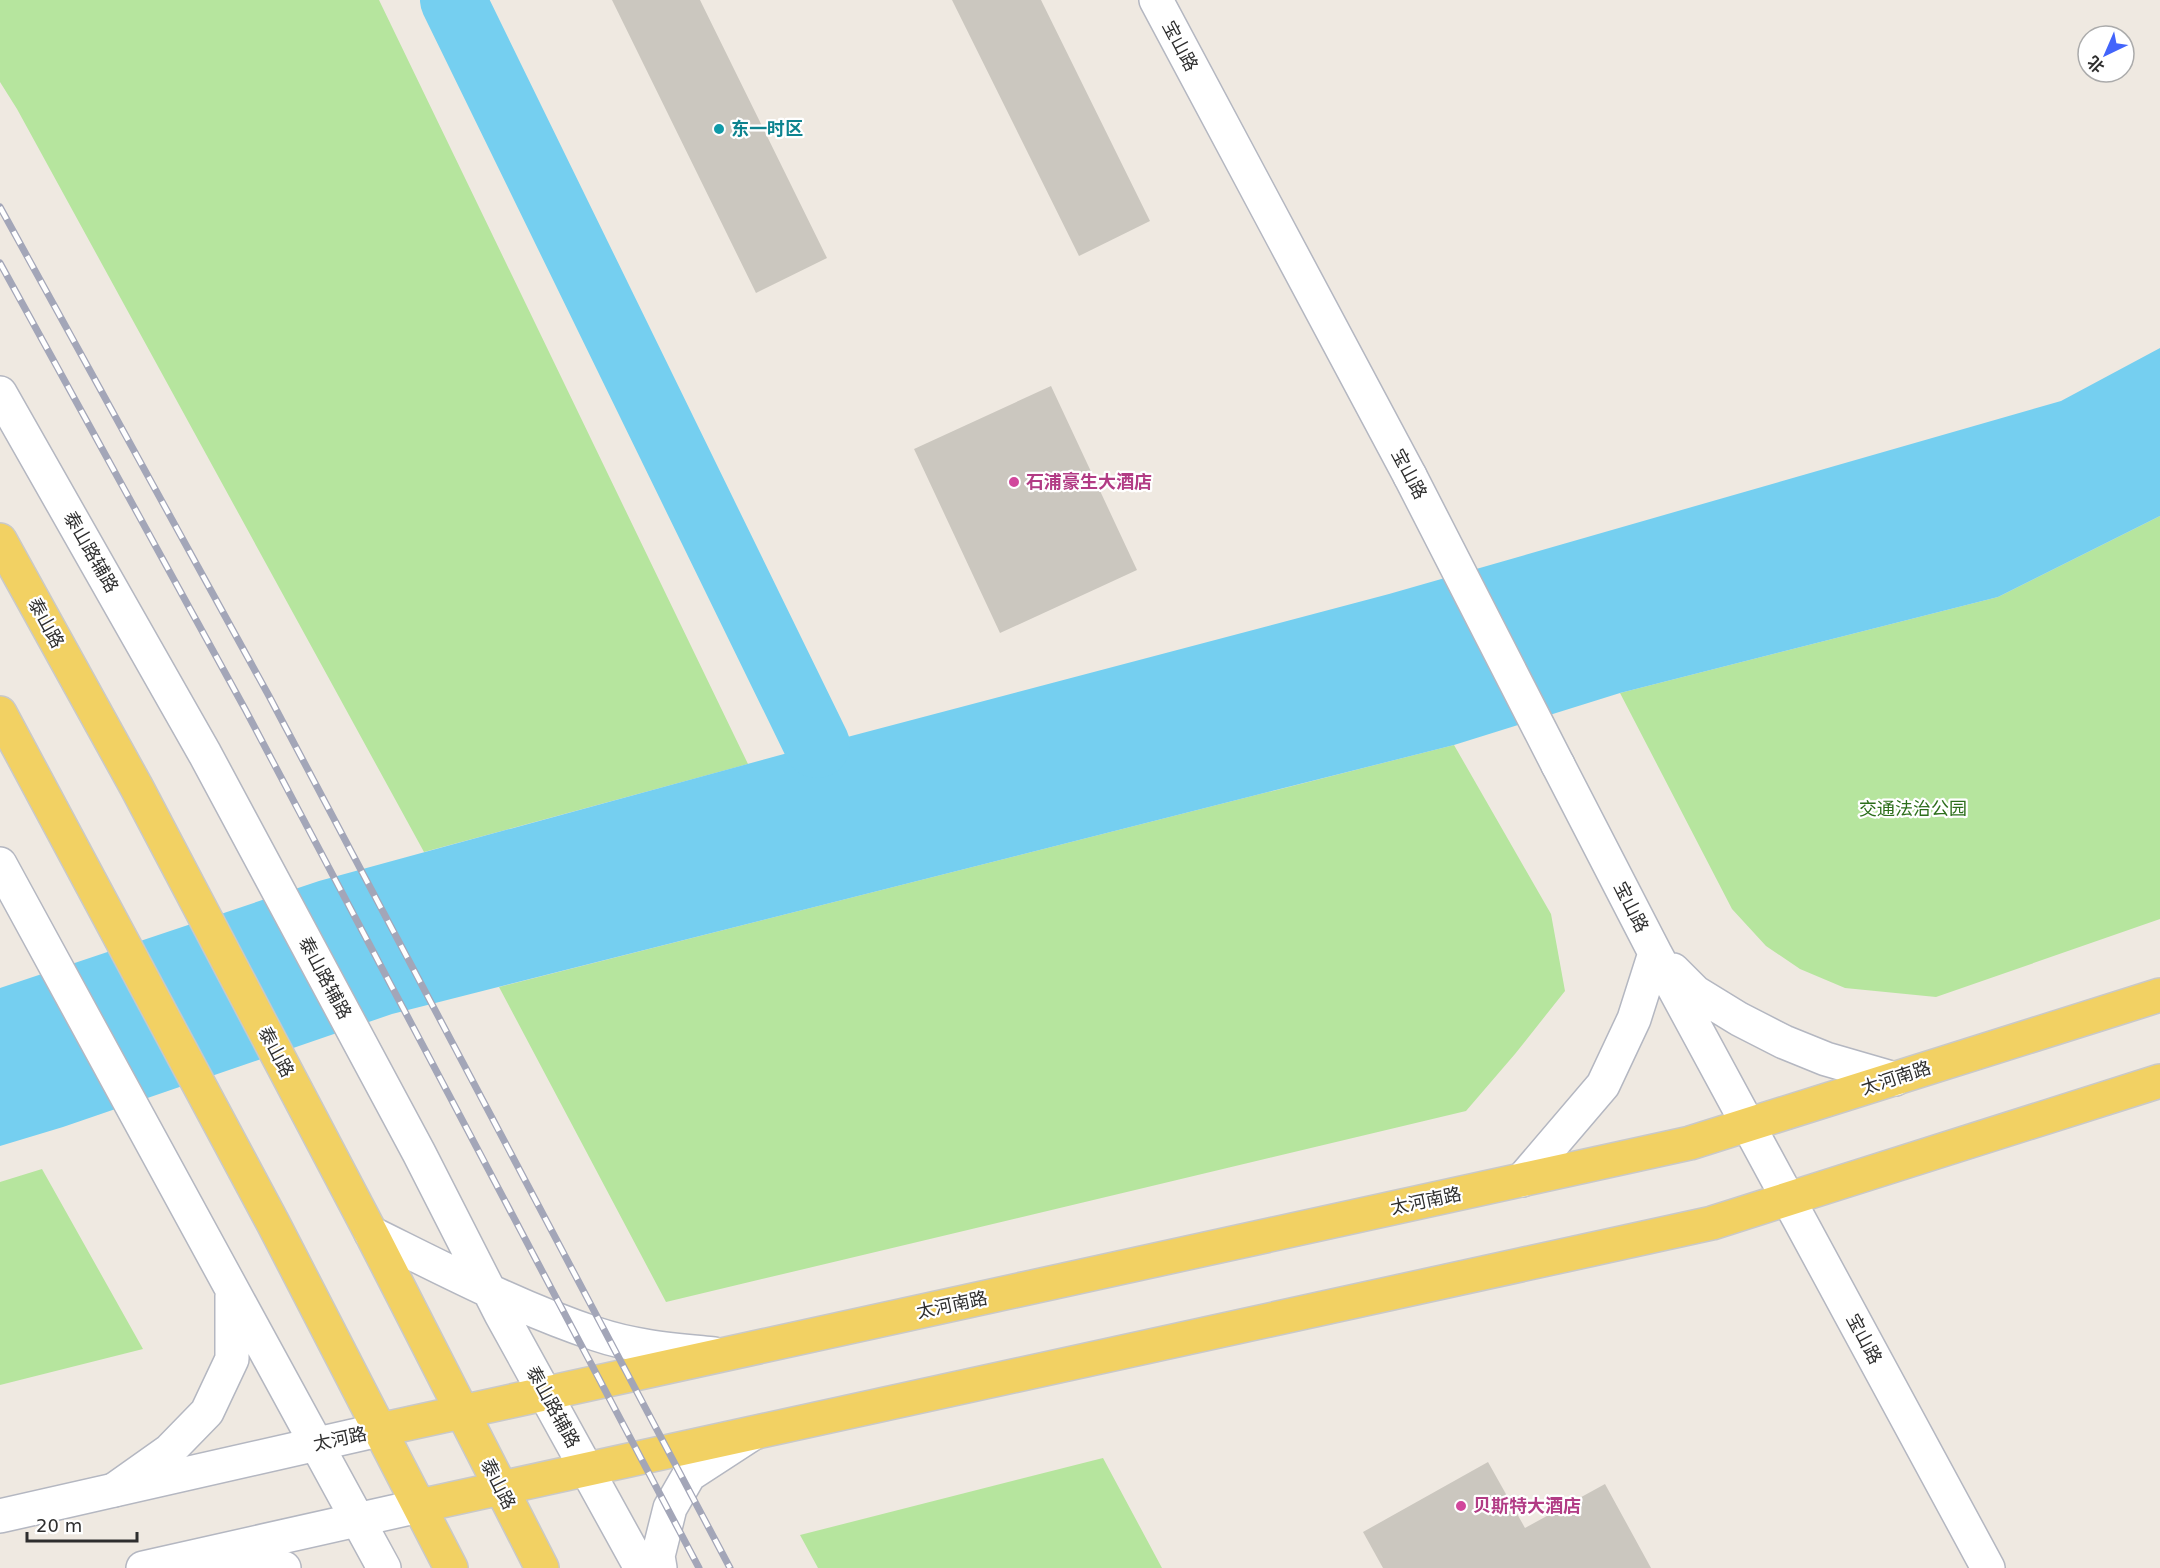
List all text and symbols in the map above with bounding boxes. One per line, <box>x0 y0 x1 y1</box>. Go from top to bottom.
street label: 宝山路 <box>1158 17 1202 75</box>
north arrow <box>2076 24 2136 84</box>
text: 北 <box>2084 52 2108 77</box>
place label: 东一时区 <box>731 118 803 139</box>
marker: 东一时区 <box>712 122 726 136</box>
street label: 宝山路 <box>1387 445 1431 503</box>
place label: 石浦豪生大酒店 <box>1026 471 1152 492</box>
marker: 石浦豪生大酒店 <box>1007 475 1021 489</box>
street label: 泰山路辅路 <box>60 508 123 596</box>
street label: 泰山路 <box>24 594 69 651</box>
park label: 交通法治公园 <box>1859 798 1967 819</box>
street label: 宝山路 <box>1610 878 1653 936</box>
street label: 泰山路辅路 <box>295 933 356 1022</box>
street label: 泰山路 <box>254 1023 298 1081</box>
street label: 太河南路 <box>1858 1056 1933 1099</box>
street label: 太河南路 <box>1388 1183 1463 1218</box>
street label: 太河南路 <box>914 1287 989 1322</box>
street label: 宝山路 <box>1842 1310 1886 1368</box>
street label: 泰山路辅路 <box>522 1362 584 1451</box>
street label: 太河路 <box>311 1423 368 1454</box>
street label: 泰山路 <box>477 1455 520 1513</box>
place label: 贝斯特大酒店 <box>1473 1495 1581 1516</box>
marker: 贝斯特大酒店 <box>1454 1499 1468 1513</box>
scale bar <box>27 1505 136 1543</box>
text: 20 m <box>36 1515 82 1536</box>

